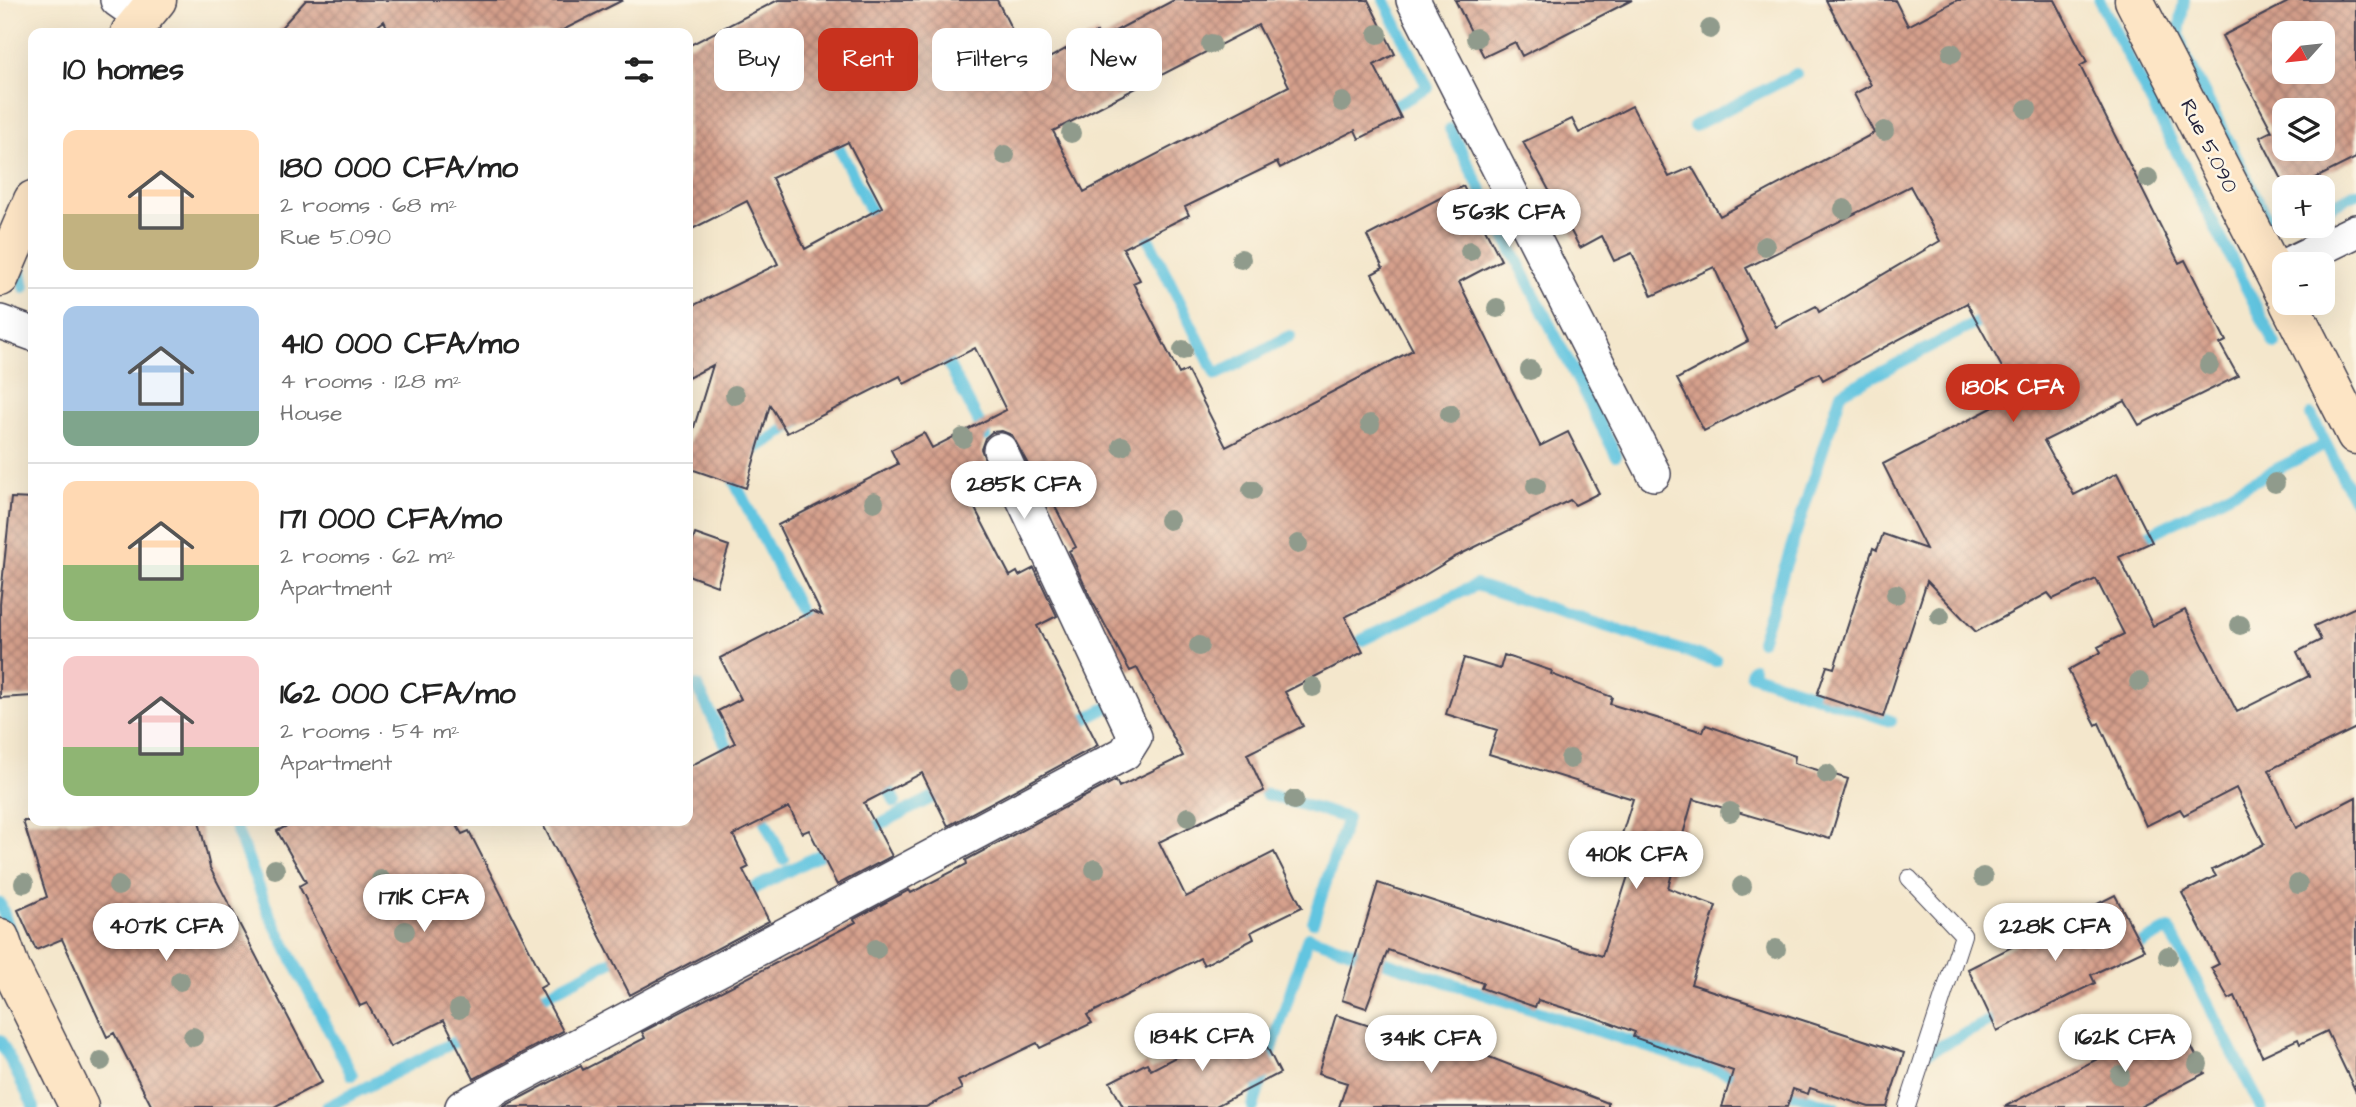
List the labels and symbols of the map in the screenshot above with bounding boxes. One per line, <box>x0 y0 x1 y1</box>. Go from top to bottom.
north arrow <box>2272 21 2334 84</box>
street label: Rue 5.090 <box>2173 94 2245 198</box>
pin: 563K CFA <box>1437 190 1581 249</box>
pin: 180K CFA <box>1941 364 2085 424</box>
pin: 285K CFA <box>952 462 1096 521</box>
pin: 410K CFA <box>1564 832 1708 891</box>
pin: 171K CFA <box>352 874 496 934</box>
pin: 407K CFA <box>94 904 238 963</box>
pin: 228K CFA <box>1983 904 2127 963</box>
pin: 184K CFA <box>1130 1014 1274 1073</box>
pin: 162K CFA <box>2053 1014 2197 1074</box>
pin: 341K CFA <box>1359 1016 1503 1075</box>

